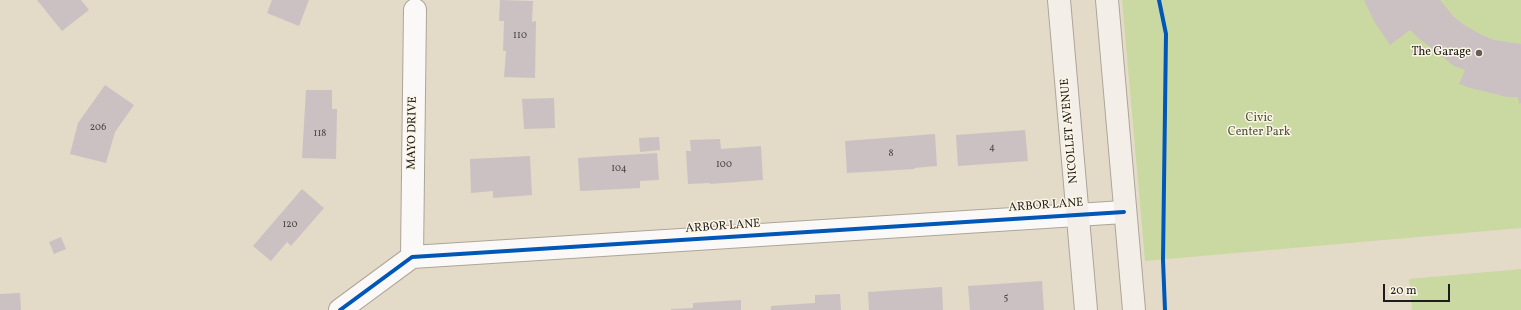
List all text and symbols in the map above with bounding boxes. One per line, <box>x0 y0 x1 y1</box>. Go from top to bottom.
house number: 110 <box>513 30 527 42</box>
place label: The Garage <box>1411 46 1471 60</box>
marker: The Garage <box>1474 48 1484 58</box>
street label: NICOLLET AVENUE <box>1058 78 1082 184</box>
street label: MAYO DRIVE <box>405 96 421 170</box>
park label: Civic Center Park <box>1228 112 1290 140</box>
house number: 206 <box>90 122 106 134</box>
house number: 118 <box>314 128 326 140</box>
house number: 4 <box>989 142 995 154</box>
house number: 8 <box>888 148 894 160</box>
house number: 100 <box>716 159 732 171</box>
house number: 104 <box>611 163 627 175</box>
street label: ARBOR LANE <box>1008 196 1084 216</box>
street label: ARBOR LANE <box>685 217 761 237</box>
house number: 120 <box>282 219 298 231</box>
scale bar <box>1385 276 1452 302</box>
text: 20 m <box>1390 283 1417 299</box>
house number: 5 <box>1004 292 1008 304</box>

